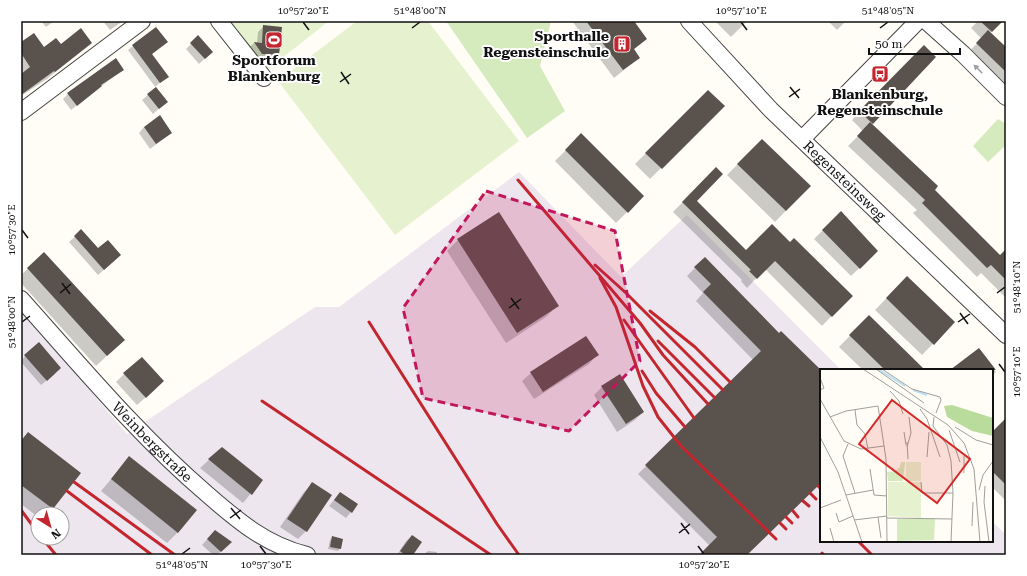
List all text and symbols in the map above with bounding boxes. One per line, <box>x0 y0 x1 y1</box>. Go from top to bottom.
text: 10°57'20"E <box>277 5 329 16</box>
text: 51°48'00"N <box>394 5 446 16</box>
text: 10°57'10"E <box>715 5 767 16</box>
text: 51°48'05"N <box>862 5 914 16</box>
place label: Sporthalle Regensteinschule <box>483 28 609 60</box>
sports icon: Sportforum Blankenburg <box>264 30 284 50</box>
scale bar <box>869 30 960 56</box>
building icon: Sporthalle Regensteinschule <box>612 34 632 54</box>
text: 50 m <box>875 37 902 51</box>
place label: Sportforum Blankenburg <box>228 52 320 84</box>
bus stop icon: Blankenburg, Regensteinschule <box>870 64 890 84</box>
one-way arrow <box>974 64 983 74</box>
place label: Blankenburg, Regensteinschule <box>817 86 943 118</box>
street label: Regensteinsweg <box>800 137 889 224</box>
text: 10°57'30"E <box>6 204 17 256</box>
text: 51°48'10"N <box>1011 261 1022 313</box>
text: 51°48'00"N <box>6 296 17 348</box>
text: 10°57'10"E <box>1011 346 1022 398</box>
inset map <box>820 369 993 542</box>
street label: Weinbergstraße <box>109 399 196 485</box>
north arrow <box>30 506 70 546</box>
text: N <box>48 526 63 542</box>
text: 51°48'05"N <box>156 559 208 570</box>
text: 10°57'30"E <box>240 559 292 570</box>
text: 10°57'20"E <box>678 559 730 570</box>

